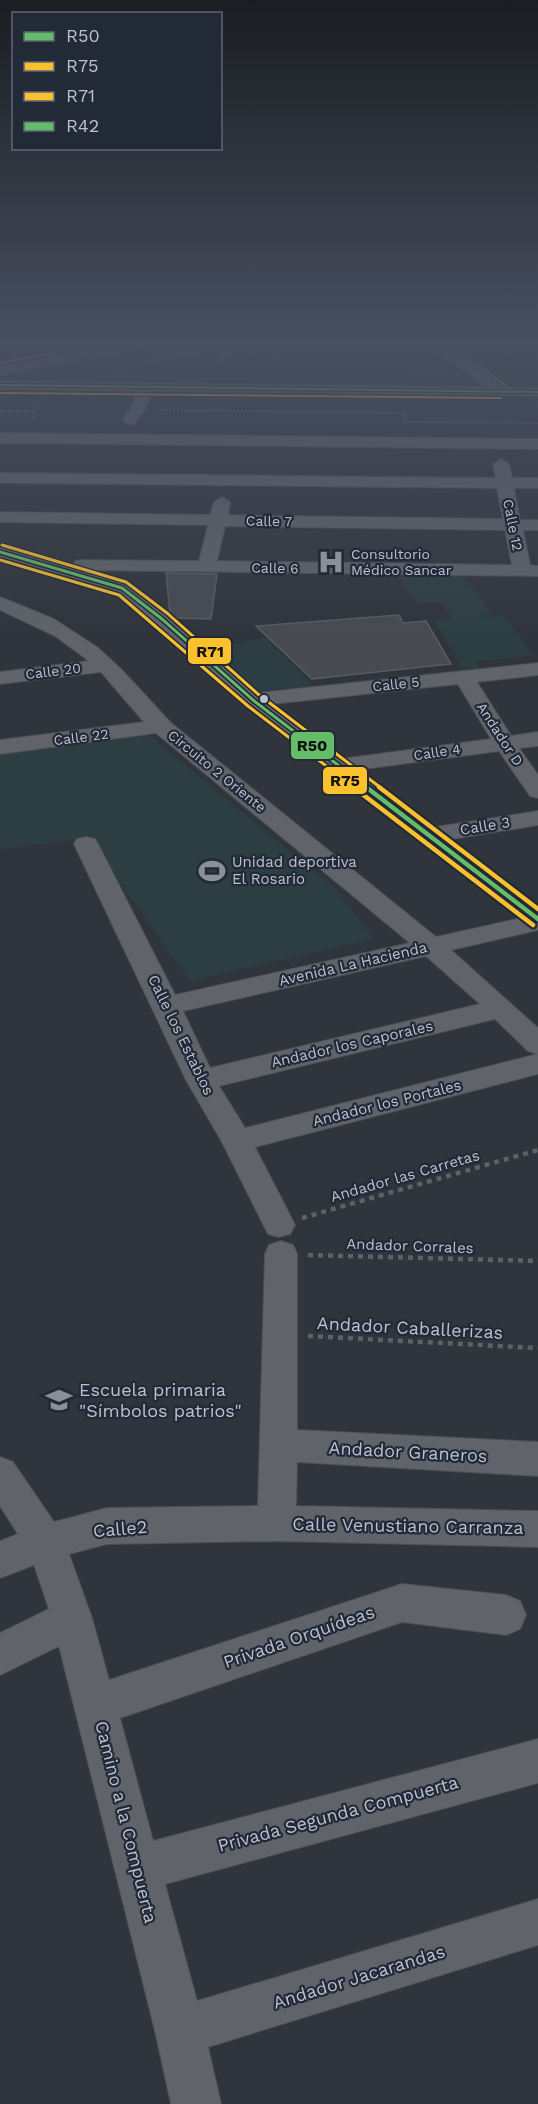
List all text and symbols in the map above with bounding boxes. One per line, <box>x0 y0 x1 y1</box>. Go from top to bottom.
legend <box>12 12 222 150</box>
text: R50 <box>66 25 100 46</box>
text: R75 <box>66 55 99 76</box>
text: R71 <box>66 85 95 106</box>
text: R42 <box>66 115 99 136</box>
street label: Calle 12 <box>500 498 526 552</box>
street label: Calle 7 <box>246 513 292 529</box>
place label: Consultorio Médico Sancar <box>351 546 452 578</box>
hospital icon: Consultorio Médico Sancar <box>316 547 346 577</box>
street label: Calle 6 <box>251 560 299 576</box>
line badge: R71 <box>187 637 232 665</box>
text: R71 <box>196 642 224 661</box>
street label: Calle 20 <box>24 660 82 682</box>
street label: Calle 5 <box>372 674 420 694</box>
unlabelled marker <box>258 693 270 705</box>
street label: Andador D <box>474 699 526 769</box>
street label: Calle 22 <box>53 726 109 748</box>
street label: Circuito 2 Oriente <box>165 727 269 815</box>
line badge: R50 <box>290 731 335 760</box>
text: R50 <box>297 736 327 755</box>
street label: Calle 4 <box>412 741 462 763</box>
line badge: R75 <box>322 766 368 795</box>
text: R75 <box>330 771 360 790</box>
street label: Calle 3 <box>459 813 511 839</box>
place label: Unidad deportiva El Rosario <box>232 853 357 888</box>
sports icon: Unidad deportiva El Rosario <box>197 856 227 886</box>
street label: Avenida La Hacienda <box>277 938 429 990</box>
street label: Calle los Establos <box>144 972 218 1098</box>
street label: Andador los Caporales <box>269 1017 435 1071</box>
street label: Andador los Portales <box>311 1076 463 1130</box>
street label: Andador las Carretas <box>328 1146 482 1206</box>
street label: Andador Corrales <box>346 1235 474 1257</box>
street label: Andador Caballerizas <box>316 1312 504 1343</box>
place label: Escuela primaria "Símbolos patrios" <box>79 1379 242 1421</box>
school or university icon: Escuela primaria "Símbolos patrios" <box>44 1385 74 1415</box>
street label: Andador Graneros <box>328 1437 488 1466</box>
street label: Calle Venustiano Carranza <box>292 1513 524 1538</box>
street label: Calle2 <box>92 1516 148 1541</box>
street label: Privada Orquídeas <box>220 1601 377 1672</box>
street label: Camino a la Compuerta <box>91 1719 162 1925</box>
street label: Privada Segunda Compuerta <box>215 1771 460 1856</box>
street label: Andador Jacarandas <box>270 1940 447 2013</box>

